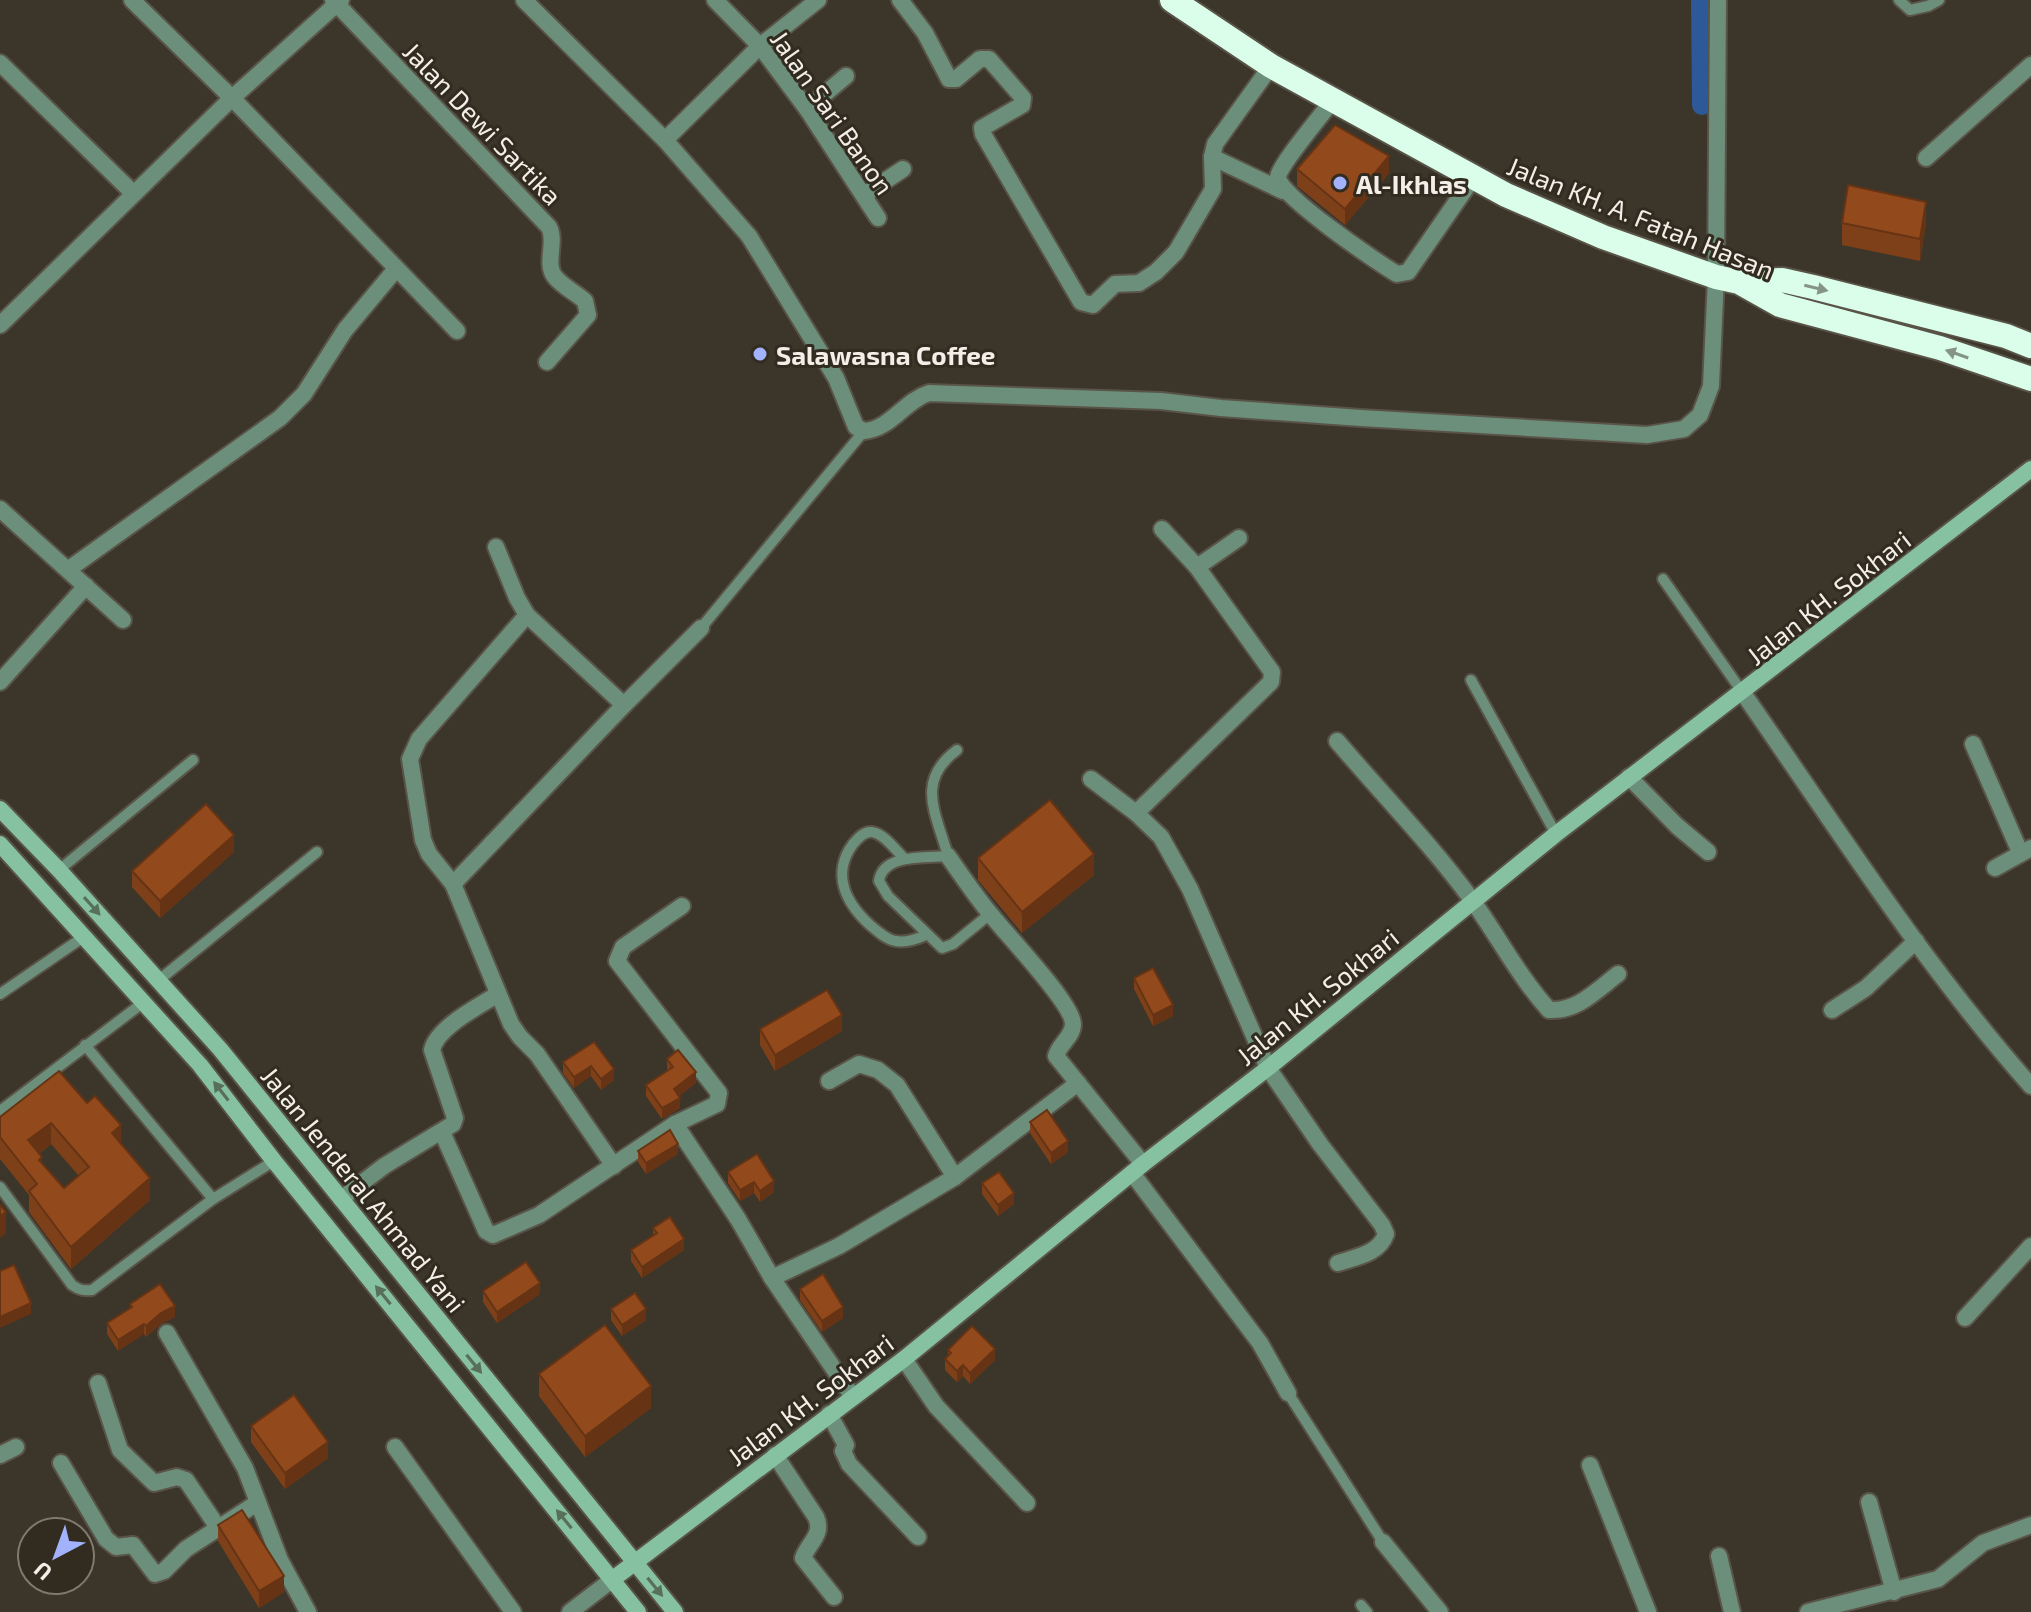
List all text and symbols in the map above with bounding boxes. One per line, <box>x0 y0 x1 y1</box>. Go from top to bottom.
street label: Jalan Sari Banon <box>765 24 901 200</box>
street label: Jalan Dewi Sartika <box>398 35 568 211</box>
street label: Jalan KH. A. Fatah Hasan <box>1503 149 1779 285</box>
place label: Al-Ikhlas <box>1356 168 1467 199</box>
marker: Al-Ikhlas <box>1331 174 1349 192</box>
one-way arrow <box>1803 282 1828 295</box>
place label: Salawasna Coffee <box>776 339 995 370</box>
marker: Salawasna Coffee <box>751 345 769 363</box>
one-way arrow <box>1945 347 1969 359</box>
street label: Jalan KH. Sokhari <box>1740 523 1916 671</box>
one-way arrow <box>82 897 100 916</box>
street label: Jalan KH. Sokhari <box>1230 921 1404 1071</box>
street label: Jalan Jenderal Ahmad Yani <box>255 1060 473 1318</box>
one-way arrow <box>213 1081 229 1101</box>
one-way arrow <box>375 1285 391 1305</box>
street label: Jalan KH. Sokhari <box>721 1327 899 1471</box>
one-way arrow <box>465 1353 482 1373</box>
one-way arrow <box>556 1509 572 1529</box>
north arrow <box>16 1516 96 1596</box>
text: U <box>28 1557 56 1587</box>
one-way arrow <box>646 1577 663 1597</box>

